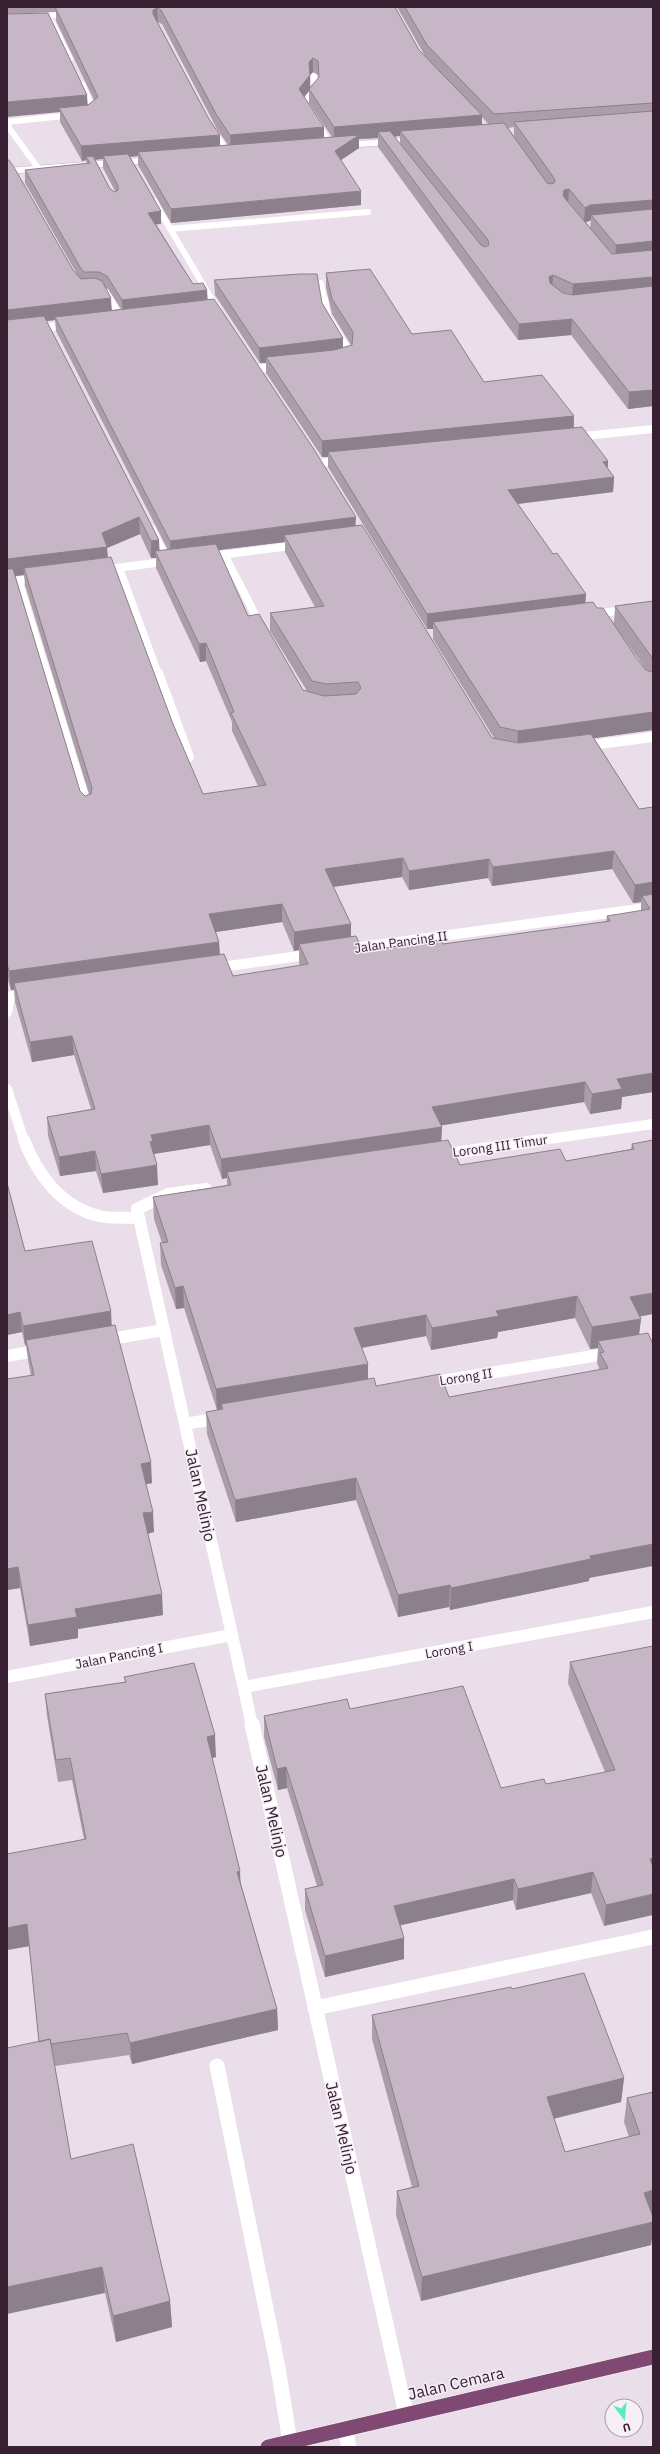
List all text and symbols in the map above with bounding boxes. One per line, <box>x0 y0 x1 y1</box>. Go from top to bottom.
street label: Jalan Pancing II <box>353 927 449 957</box>
street label: Lorong III Timur <box>451 1131 549 1161</box>
street label: Lorong II <box>438 1364 494 1390</box>
street label: Jalan Melinjo <box>181 1447 221 1543</box>
street label: Lorong I <box>424 1637 474 1663</box>
street label: Jalan Pancing I <box>74 1639 164 1673</box>
street label: Jalan Melinjo <box>252 1763 292 1859</box>
street label: Jalan Melinjo <box>322 2080 362 2176</box>
street label: Jalan Cemara <box>406 2362 506 2404</box>
north arrow <box>604 2398 644 2438</box>
text: U <box>621 2420 632 2435</box>

